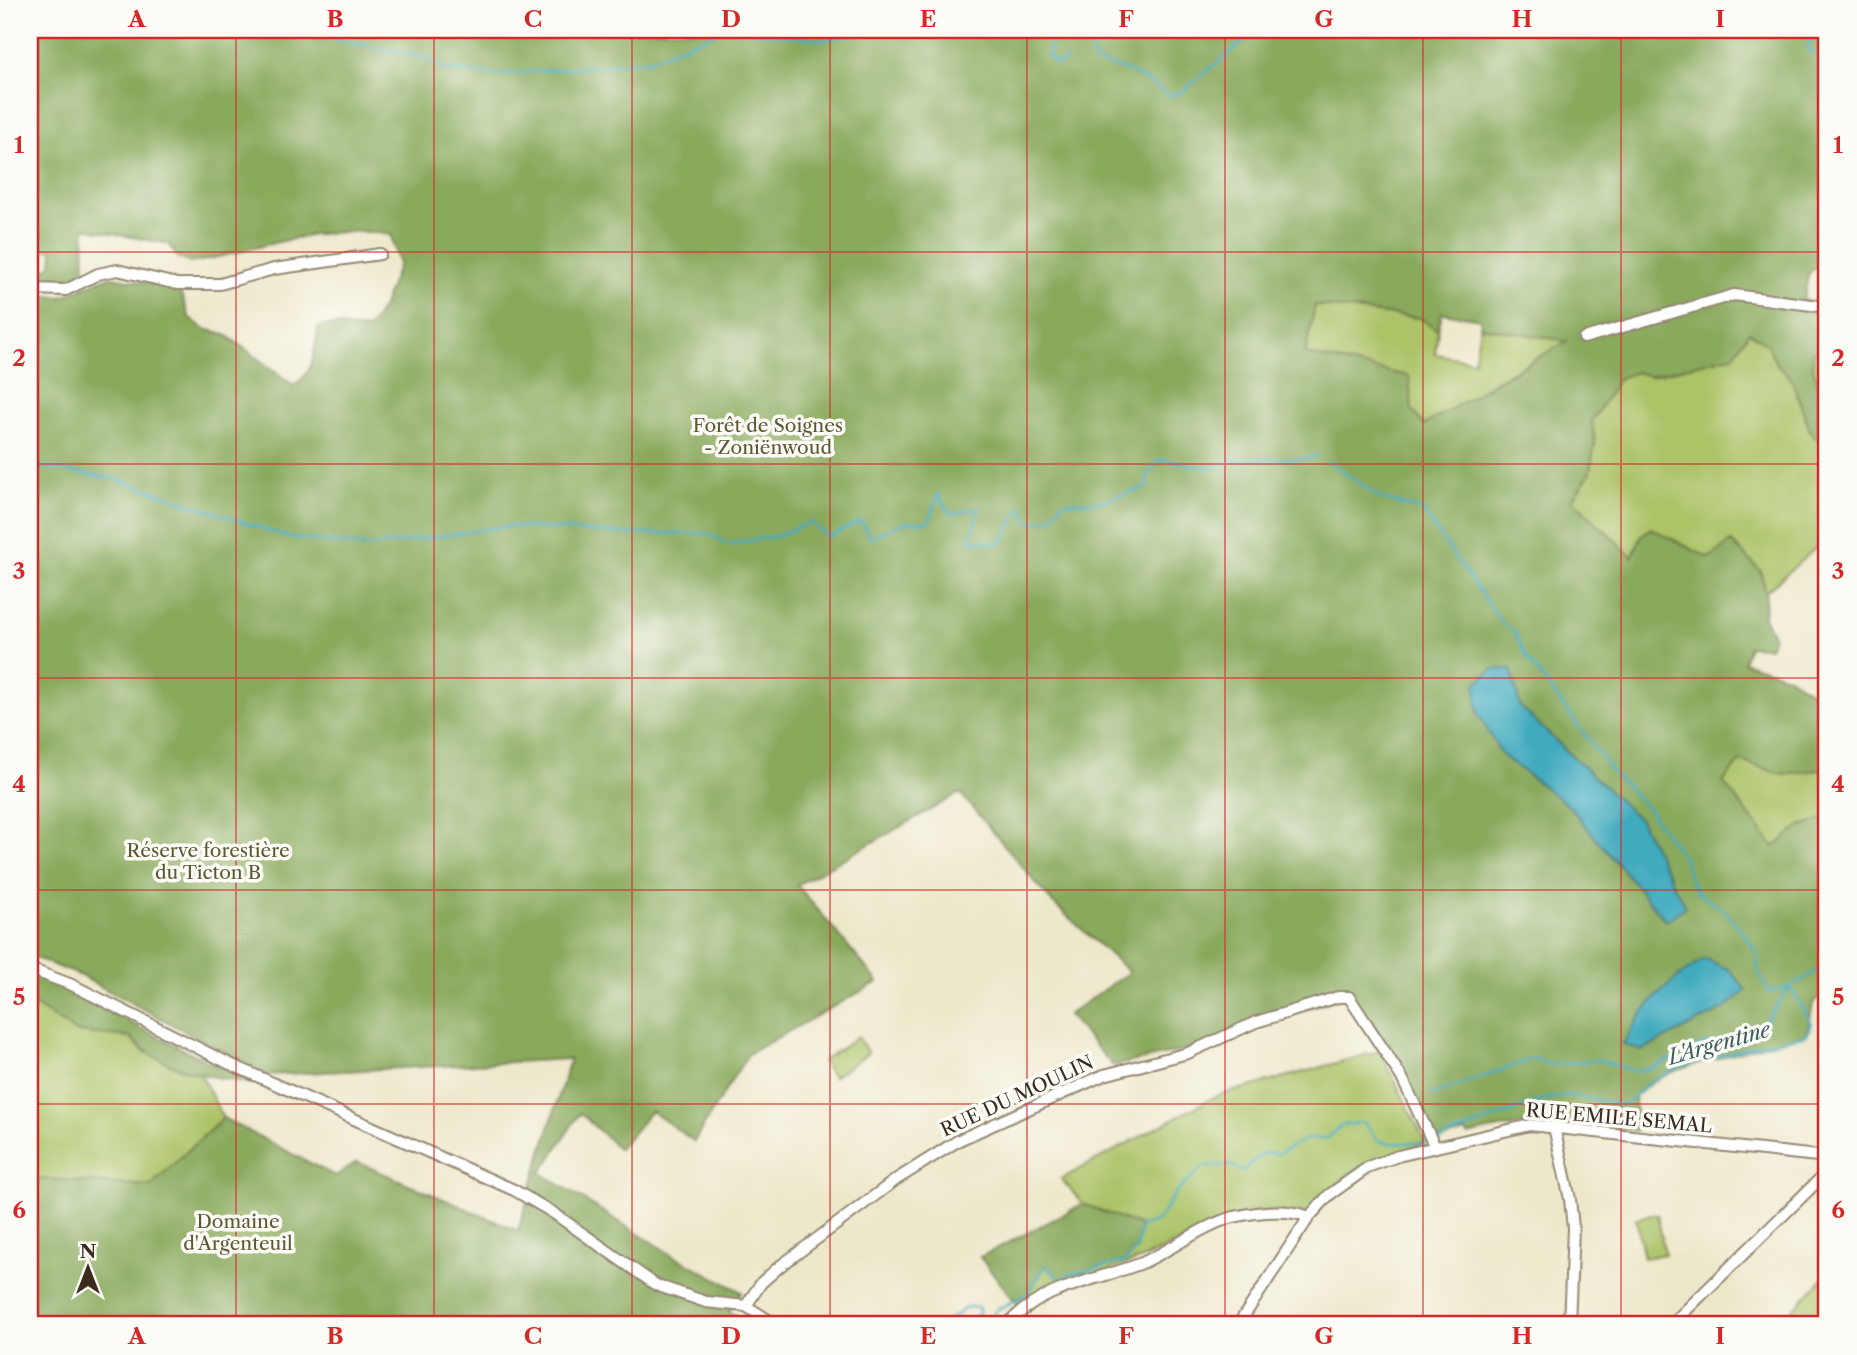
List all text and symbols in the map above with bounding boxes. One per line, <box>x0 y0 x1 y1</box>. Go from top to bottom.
text: A <box>127 5 147 33</box>
text: B <box>326 5 344 33</box>
text: C <box>524 5 542 33</box>
text: D <box>721 5 741 33</box>
text: E <box>920 5 936 33</box>
text: F <box>1118 5 1134 33</box>
text: G <box>1314 5 1334 33</box>
text: H <box>1512 5 1533 33</box>
text: I <box>1715 5 1725 33</box>
text: 1 <box>14 131 25 159</box>
text: 1 <box>1833 131 1844 159</box>
text: 2 <box>12 344 26 372</box>
text: 2 <box>1831 344 1845 372</box>
park label: Forêt de Soignes - Zoniënwoud <box>693 414 843 459</box>
text: 3 <box>13 557 26 585</box>
text: 3 <box>1832 557 1845 585</box>
text: 4 <box>12 770 26 798</box>
text: 4 <box>1831 770 1845 798</box>
park label: Réserve forestière du Ticton B <box>126 839 290 884</box>
text: 5 <box>13 983 25 1011</box>
text: 5 <box>1832 983 1844 1011</box>
water label: L'Argentine <box>1663 1016 1774 1070</box>
street label: RUE DU MOULIN <box>937 1050 1097 1142</box>
street label: RUE EMILE SEMAL <box>1525 1098 1714 1138</box>
text: 6 <box>12 1196 26 1224</box>
text: 6 <box>1831 1196 1845 1224</box>
park label: Domaine d'Argenteuil <box>183 1210 293 1255</box>
north arrow <box>52 1232 122 1302</box>
text: N <box>80 1240 96 1263</box>
text: A <box>127 1322 147 1350</box>
text: B <box>326 1322 344 1350</box>
text: C <box>524 1322 542 1350</box>
text: D <box>721 1322 741 1350</box>
text: E <box>920 1322 936 1350</box>
text: F <box>1118 1322 1134 1350</box>
text: G <box>1314 1322 1334 1350</box>
text: H <box>1512 1322 1533 1350</box>
text: I <box>1715 1322 1725 1350</box>

